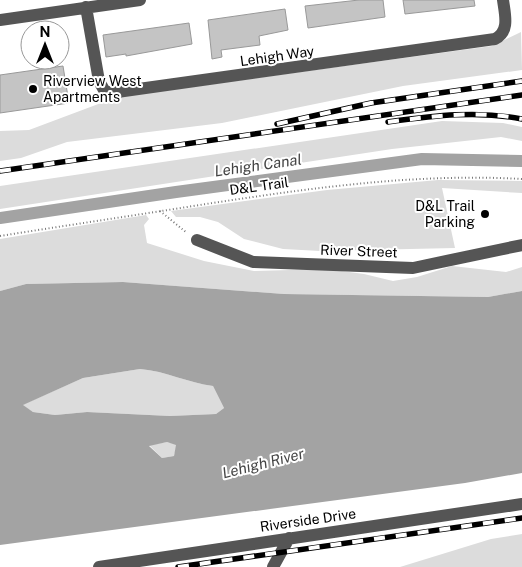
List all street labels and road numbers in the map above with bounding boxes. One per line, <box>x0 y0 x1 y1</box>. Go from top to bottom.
street label: Lehigh Way <box>239 43 316 69</box>
street label: D&L Trail <box>228 174 290 198</box>
street label: River Street <box>320 242 398 260</box>
street label: Riverside Drive <box>259 505 357 535</box>

